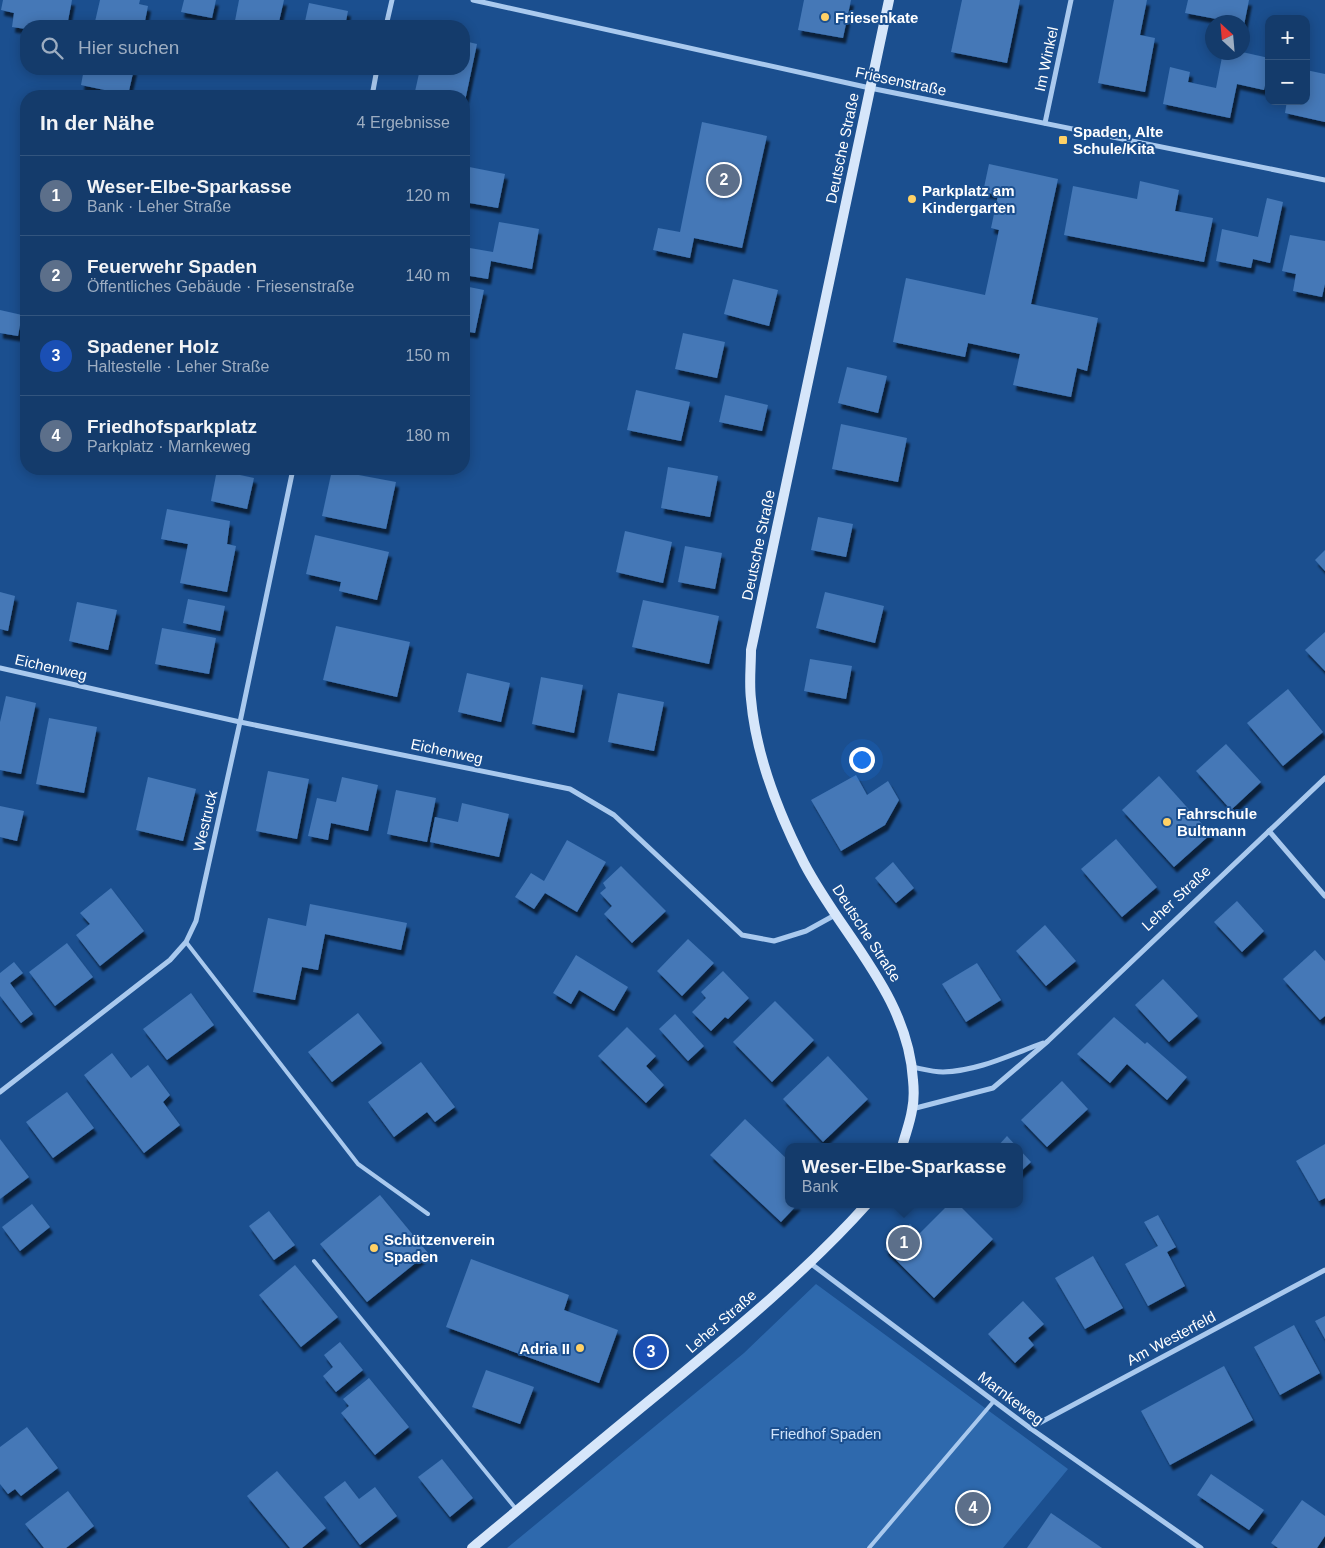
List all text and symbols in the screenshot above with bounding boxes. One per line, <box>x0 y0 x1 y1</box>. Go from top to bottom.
place label: Friesenkate <box>835 9 918 26</box>
marker: Friesenkate <box>819 11 831 23</box>
north arrow <box>1205 15 1250 60</box>
map controls <box>1265 15 1310 105</box>
button: + <box>1265 15 1310 60</box>
search box <box>20 20 470 75</box>
street label: Im Winkel <box>1031 25 1061 93</box>
icon: search <box>38 34 66 62</box>
text: Hier suchen <box>78 37 179 58</box>
button: − <box>1265 60 1310 105</box>
street label: Friesenstraße <box>854 63 948 99</box>
street label: Deutsche Straße <box>822 91 862 205</box>
text: In der Nähe <box>40 111 154 134</box>
text: 4 Ergebnisse <box>357 114 450 131</box>
place label: Spaden, Alte Schule/Kita <box>1073 123 1163 157</box>
marker: Spaden, Alte Schule/Kita <box>1057 134 1069 146</box>
pin: 2 <box>708 161 740 199</box>
text: Weser-Elbe-Sparkasse <box>87 176 292 197</box>
place label: Parkplatz am Kindergarten <box>922 182 1015 216</box>
text: 1 <box>52 187 60 204</box>
text: 120 m <box>406 187 450 204</box>
marker: Parkplatz am Kindergarten <box>906 193 918 205</box>
text: Bank · Leher Straße <box>87 198 231 215</box>
text: Feuerwehr Spaden <box>87 256 257 277</box>
text: 2 <box>52 267 60 284</box>
text: 140 m <box>406 267 450 284</box>
text: Öffentliches Gebäude · Friesenstraße <box>87 278 354 295</box>
text: Spadener Holz <box>87 336 219 357</box>
text: 3 <box>52 347 60 364</box>
text: 150 m <box>406 347 450 364</box>
text: Haltestelle · Leher Straße <box>87 358 269 375</box>
text: Friedhofsparkplatz <box>87 416 257 437</box>
text: 4 <box>52 427 60 444</box>
text: 180 m <box>406 427 450 444</box>
text: Parkplatz · Marnkeweg <box>87 438 251 455</box>
street label: Deutsche Straße <box>738 488 778 602</box>
street label: Eichenweg <box>13 650 89 684</box>
street label: Eichenweg <box>409 735 485 767</box>
your location <box>849 747 875 773</box>
street label: Westruck <box>190 788 220 853</box>
place label: Fahrschule Bultmann <box>1177 805 1257 839</box>
marker: Fahrschule Bultmann <box>1161 816 1173 828</box>
street label: Leher Straße <box>1138 862 1214 934</box>
street label: Deutsche Straße <box>829 881 905 985</box>
popup <box>785 1143 1023 1208</box>
text: Weser-Elbe-Sparkasse <box>802 1156 1006 1177</box>
text: Bank <box>802 1178 838 1195</box>
pin: 1 <box>888 1224 920 1262</box>
place label: Schützenverein Spaden <box>384 1231 495 1265</box>
marker: Schützenverein Spaden <box>368 1242 380 1254</box>
street label: Leher Straße <box>682 1286 760 1356</box>
street label: Am Westerfeld <box>1124 1307 1218 1369</box>
pin: 3 <box>635 1333 667 1371</box>
place label: Adria II <box>519 1340 570 1357</box>
marker: Adria II <box>574 1342 586 1354</box>
street label: Marnkeweg <box>975 1368 1047 1428</box>
park label: Friedhof Spaden <box>771 1425 881 1442</box>
pin: 4 <box>957 1489 989 1527</box>

